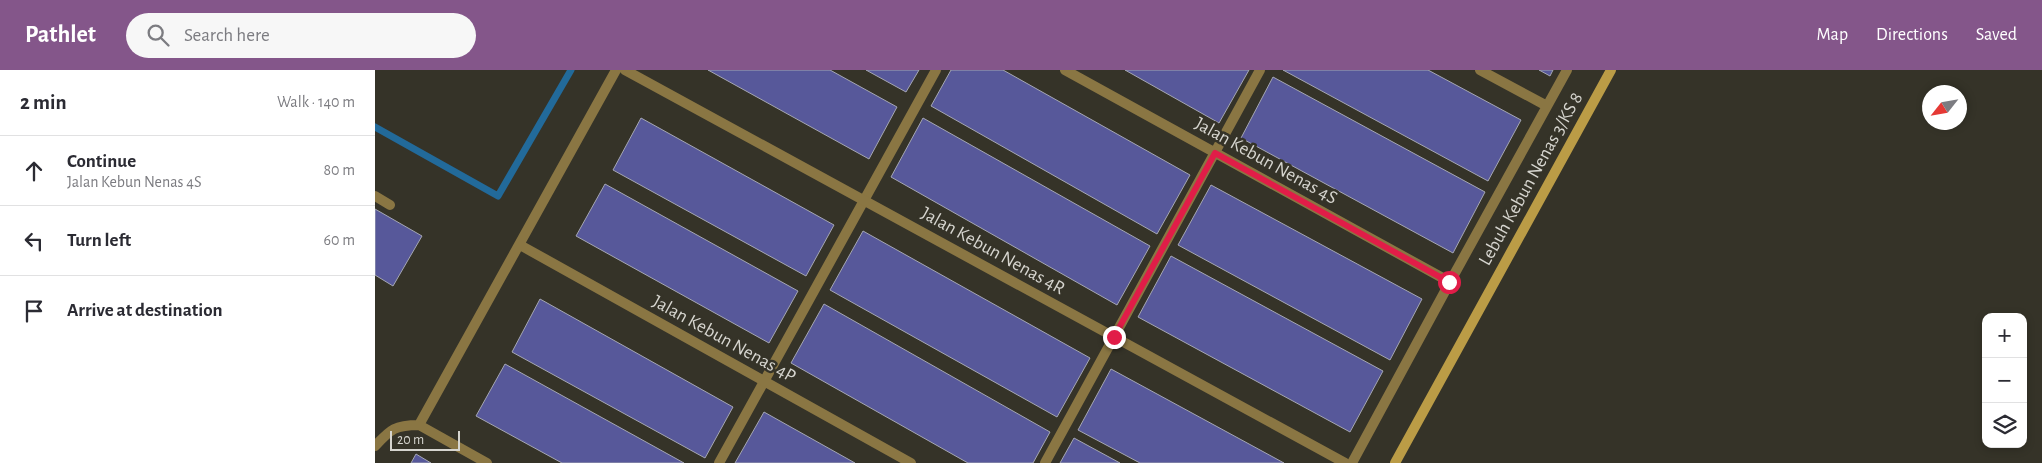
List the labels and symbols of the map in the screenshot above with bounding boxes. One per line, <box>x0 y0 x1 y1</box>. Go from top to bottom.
north arrow <box>1922 85 1967 130</box>
street label: Lebuh Kebun Nenas 3/KS 8 <box>1475 89 1587 269</box>
street label: Jalan Kebun Nenas 4S <box>1192 114 1340 208</box>
street label: Jalan Kebun Nenas 4R <box>918 204 1068 298</box>
route start <box>1438 271 1461 294</box>
street label: Jalan Kebun Nenas 4P <box>649 292 799 386</box>
route end <box>1103 326 1126 349</box>
scale bar <box>390 428 460 451</box>

